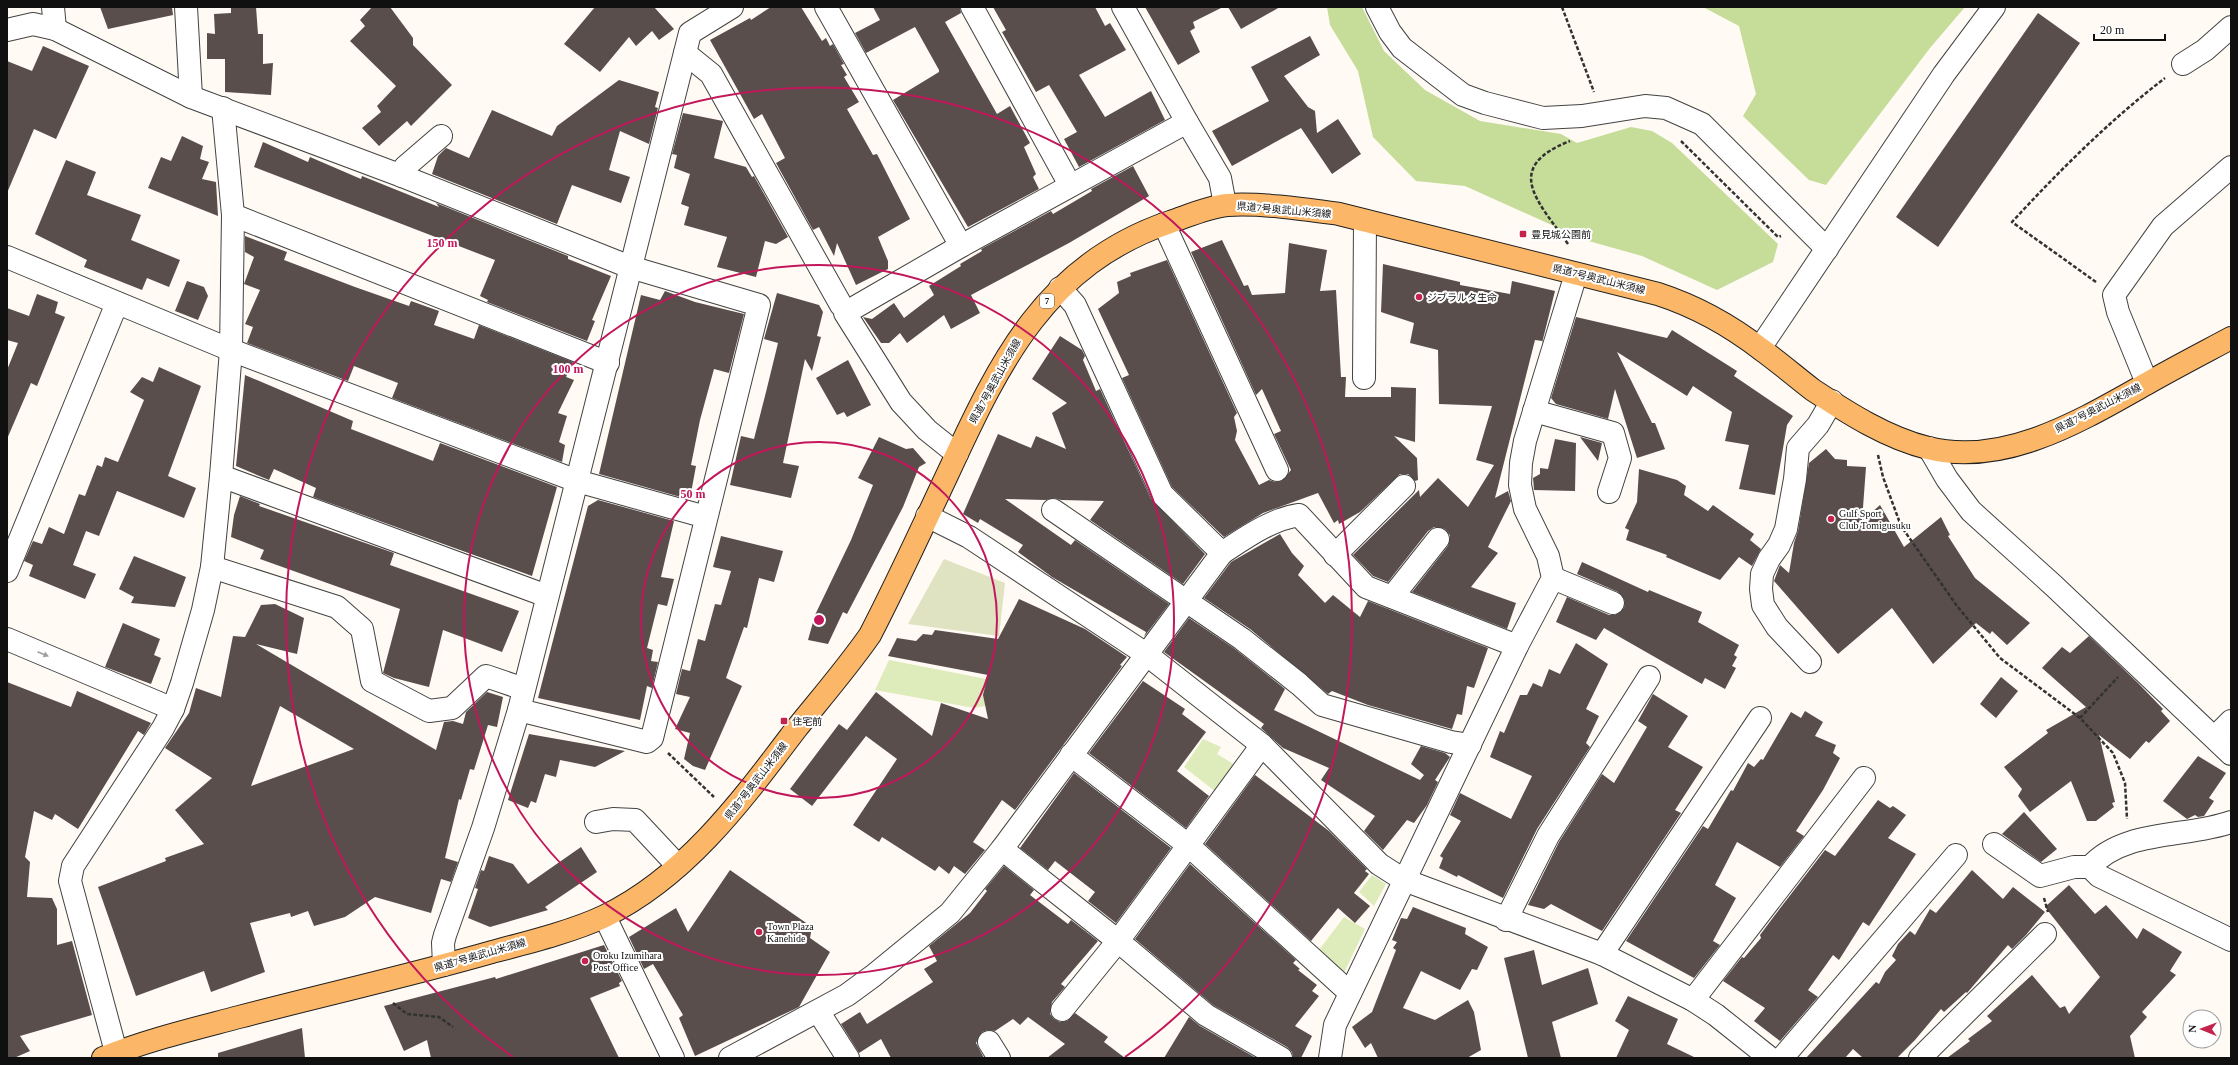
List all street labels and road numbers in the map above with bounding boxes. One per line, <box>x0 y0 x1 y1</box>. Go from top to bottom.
street label: 県道7号奥武山米須線 <box>1236 200 1332 220</box>
street label: 県道7号奥武山米須線 <box>1552 262 1646 296</box>
road number: 7 <box>1040 294 1054 308</box>
street label: 県道7号奥武山米須線 <box>967 337 1023 425</box>
street label: 県道7号奥武山米須線 <box>2053 382 2143 434</box>
street label: 県道7号奥武山米須線 <box>722 740 790 822</box>
street label: 県道7号奥武山米須線 <box>433 937 527 973</box>

